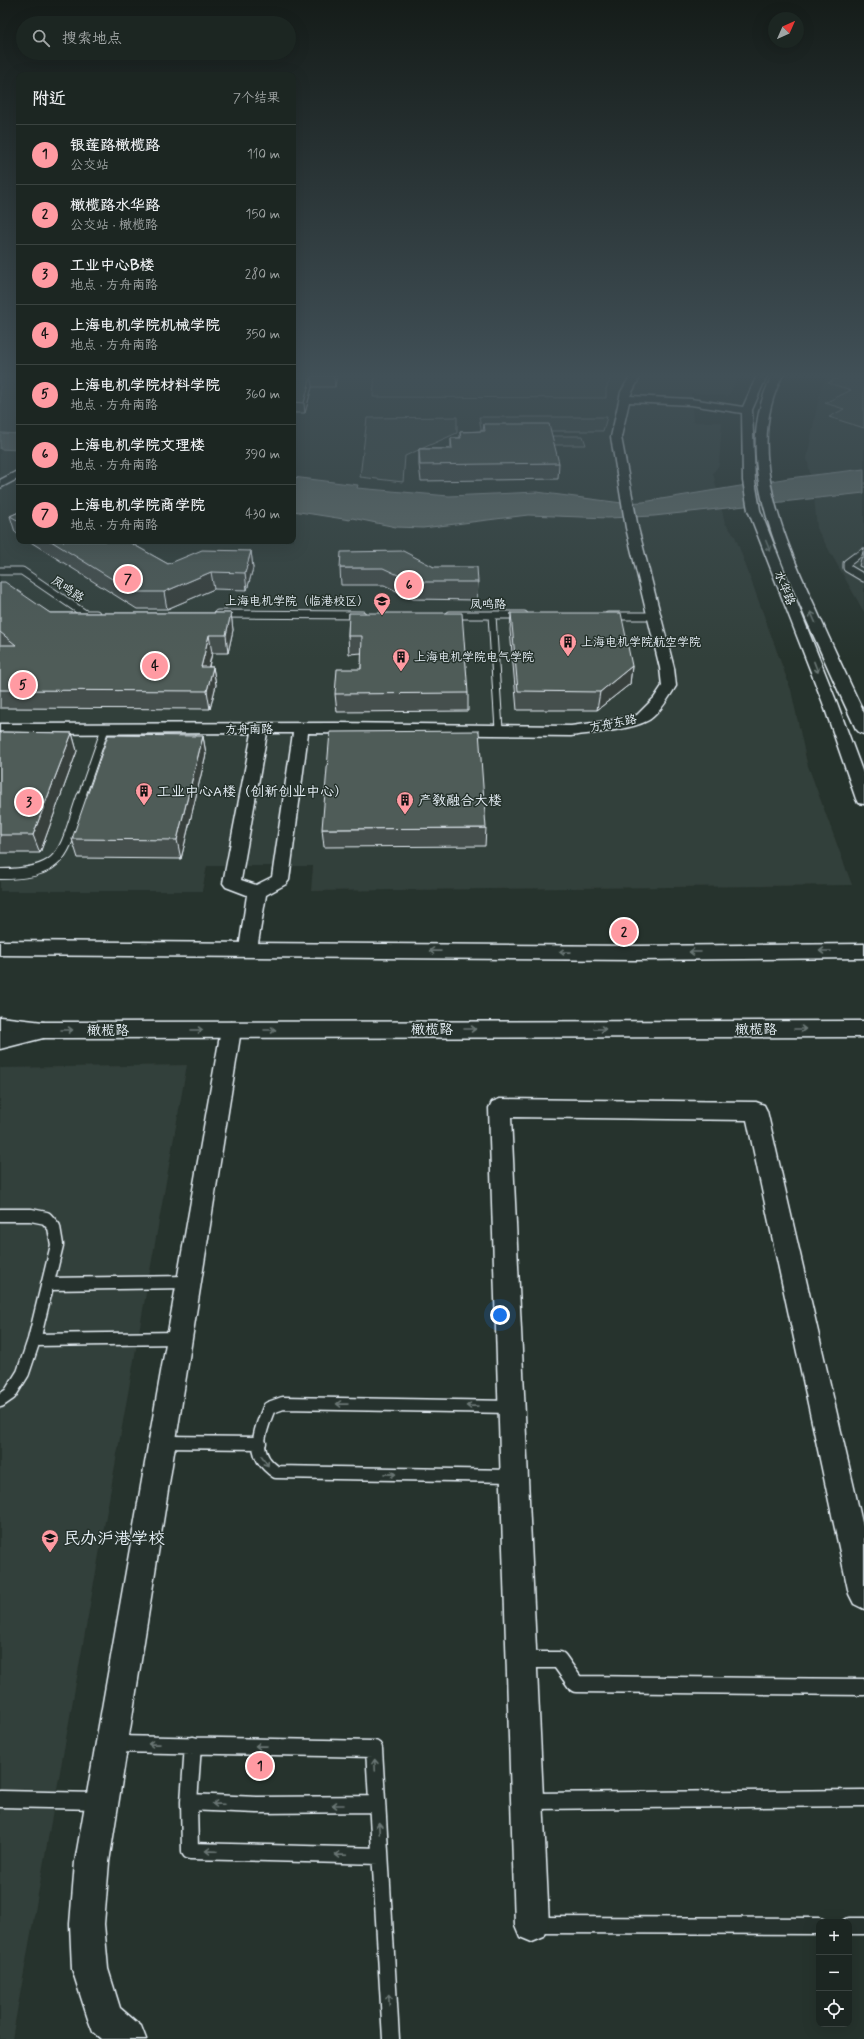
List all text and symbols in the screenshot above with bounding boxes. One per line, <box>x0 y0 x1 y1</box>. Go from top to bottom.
north arrow <box>768 12 804 48</box>
search box <box>16 16 296 60</box>
icon: search <box>30 27 52 49</box>
text: 搜索地点 <box>62 29 122 49</box>
text: 附近 <box>32 88 66 110</box>
text: 7个结果 <box>233 90 280 107</box>
text: 银莲路橄榄路 <box>70 136 160 156</box>
text: 1 <box>42 146 48 163</box>
text: 110 m <box>247 146 280 163</box>
text: 公交站 <box>70 157 109 174</box>
text: 橄榄路水华路 <box>70 196 160 216</box>
text: 2 <box>42 206 48 223</box>
text: 150 m <box>246 206 280 223</box>
text: 公交站 · 橄榄路 <box>70 217 158 234</box>
text: 工业中心B楼 <box>70 256 155 276</box>
text: 3 <box>42 266 48 283</box>
text: 280 m <box>245 266 280 283</box>
text: 地点 · 方舟南路 <box>70 277 158 294</box>
text: 上海电机学院机械学院 <box>70 316 220 336</box>
text: 4 <box>41 326 49 343</box>
text: 350 m <box>246 326 280 343</box>
text: 地点 · 方舟南路 <box>70 337 158 354</box>
text: 上海电机学院材料学院 <box>70 376 220 396</box>
text: 5 <box>41 386 49 403</box>
text: 360 m <box>245 386 280 403</box>
text: 地点 · 方舟南路 <box>70 397 158 414</box>
text: 上海电机学院文理楼 <box>70 436 205 456</box>
text: 6 <box>42 446 48 463</box>
text: 390 m <box>245 446 280 463</box>
text: 地点 · 方舟南路 <box>70 457 158 474</box>
text: 上海电机学院商学院 <box>70 496 205 516</box>
text: 7 <box>41 506 49 523</box>
text: 430 m <box>245 506 280 523</box>
text: 地点 · 方舟南路 <box>70 517 158 534</box>
one-way arrow <box>764 540 772 552</box>
pin: 7 <box>115 564 141 594</box>
street label: 水华路 <box>770 569 798 608</box>
pin: 6 <box>396 570 422 600</box>
street label: 凤鸣路 <box>48 573 87 607</box>
school or university icon: 上海电机学院（临港校区） <box>372 591 392 616</box>
place label: 上海电机学院（临港校区） <box>225 594 369 610</box>
street label: 凤鸣路 <box>470 597 506 613</box>
one-way arrow <box>809 612 816 624</box>
building icon: 上海电机学院航空学院 <box>558 632 578 657</box>
place label: 上海电机学院航空学院 <box>581 635 701 651</box>
building icon: 上海电机学院电气学院 <box>391 647 411 672</box>
place label: 上海电机学院电气学院 <box>414 650 534 666</box>
pin: 4 <box>142 651 168 681</box>
one-way arrow <box>812 661 820 673</box>
pin: 5 <box>10 670 36 700</box>
street label: 方舟东路 <box>588 712 638 736</box>
street label: 方舟南路 <box>225 722 273 738</box>
building icon: 工业中心A楼（创新创业中心） <box>134 781 154 806</box>
place label: 工业中心A楼（创新创业中心） <box>157 783 348 801</box>
pin: 3 <box>16 787 42 817</box>
building icon: 产教融合大楼 <box>395 790 415 815</box>
place label: 产教融合大楼 <box>418 792 502 810</box>
pin: 2 <box>611 917 637 947</box>
one-way arrow <box>429 947 442 955</box>
one-way arrow <box>819 947 832 955</box>
one-way arrow <box>559 948 572 956</box>
one-way arrow <box>689 948 702 956</box>
street label: 橄榄路 <box>411 1021 453 1039</box>
street label: 橄榄路 <box>735 1021 777 1039</box>
street label: 橄榄路 <box>87 1022 129 1040</box>
one-way arrow <box>463 1025 476 1033</box>
one-way arrow <box>593 1025 606 1033</box>
one-way arrow <box>793 1025 806 1033</box>
one-way arrow <box>60 1026 73 1034</box>
one-way arrow <box>190 1026 203 1034</box>
one-way arrow <box>263 1026 276 1034</box>
your location <box>490 1305 510 1325</box>
one-way arrow <box>336 1400 349 1408</box>
one-way arrow <box>466 1403 479 1410</box>
one-way arrow <box>261 1455 269 1467</box>
one-way arrow <box>383 1470 396 1478</box>
school or university icon: 民办沪港学校 <box>40 1528 60 1553</box>
place label: 民办沪港学校 <box>63 1528 165 1550</box>
one-way arrow <box>148 1740 161 1748</box>
one-way arrow <box>255 1743 268 1750</box>
pin: 1 <box>247 1751 273 1781</box>
one-way arrow <box>372 1759 379 1772</box>
one-way arrow <box>212 1800 225 1807</box>
one-way arrow <box>332 1801 345 1808</box>
one-way arrow <box>375 1822 382 1835</box>
one-way arrow <box>205 1848 218 1855</box>
one-way arrow <box>335 1851 348 1859</box>
map controls <box>816 1919 852 2027</box>
button: + <box>816 1919 852 1955</box>
button: − <box>816 1955 852 1991</box>
button: locate <box>816 1991 852 2027</box>
one-way arrow <box>385 1994 392 2007</box>

